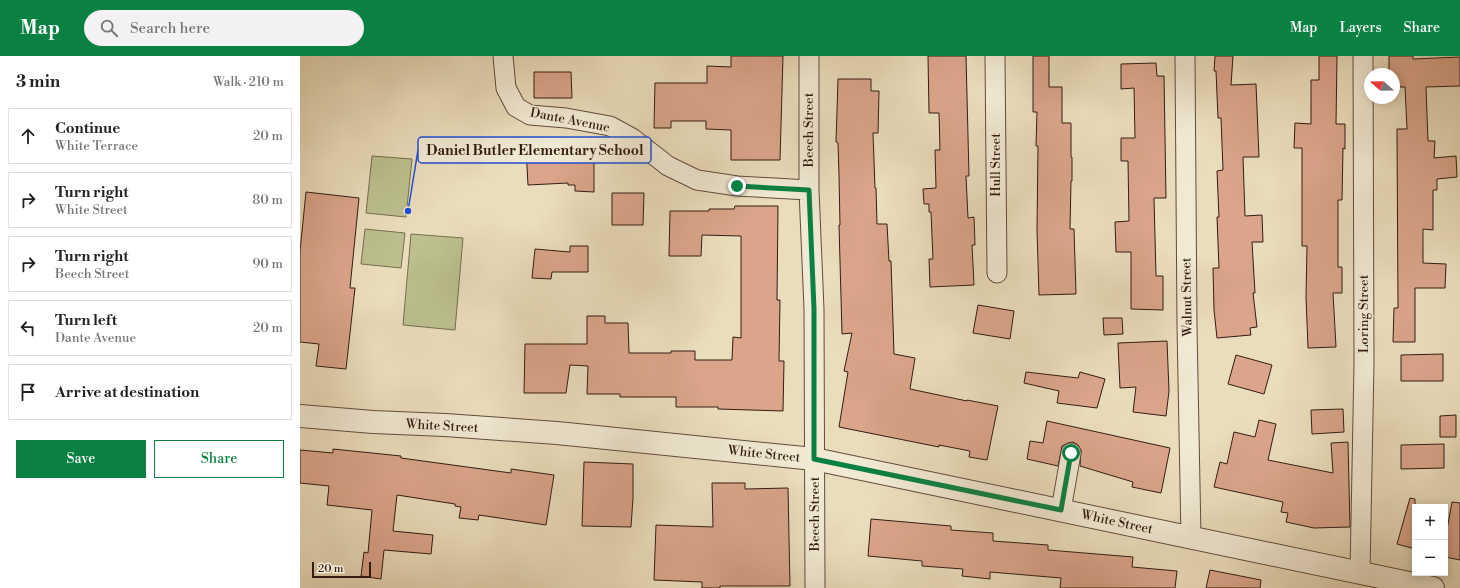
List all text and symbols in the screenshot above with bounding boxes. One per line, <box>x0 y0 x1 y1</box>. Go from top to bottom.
search box <box>84 10 364 46</box>
text: Map <box>20 16 60 40</box>
icon: search <box>98 17 120 39</box>
text: Search here <box>130 19 210 38</box>
text: Map <box>1290 19 1317 37</box>
text: Layers <box>1339 19 1382 37</box>
text: Share <box>1404 19 1440 37</box>
north arrow <box>1364 68 1400 104</box>
text: 3 min <box>16 71 60 93</box>
text: Walk · 210 m <box>213 74 284 90</box>
street label: Beech Street <box>801 92 817 168</box>
street label: Dante Avenue <box>529 104 612 136</box>
text: Continue <box>55 119 120 138</box>
icon: ahead <box>17 125 39 147</box>
text: 20 m <box>253 128 283 144</box>
street label: Hull Street <box>988 133 1004 197</box>
callout: Daniel Butler Elementary School <box>418 137 651 163</box>
text: White Terrace <box>55 138 138 154</box>
text: Daniel Butler Elementary School <box>426 142 644 160</box>
route end <box>728 177 746 195</box>
text: Turn right <box>55 183 129 202</box>
icon: right <box>17 189 39 211</box>
text: 80 m <box>252 192 283 208</box>
text: White Street <box>55 202 128 218</box>
text: Turn right <box>55 247 129 266</box>
icon: right <box>17 253 39 275</box>
text: 90 m <box>252 256 283 272</box>
street label: Walnut Street <box>1178 257 1196 338</box>
text: Beech Street <box>55 266 129 282</box>
street label: Loring Street <box>1356 274 1372 353</box>
text: Turn left <box>55 311 117 330</box>
icon: left <box>17 317 39 339</box>
text: 20 m <box>253 320 283 336</box>
text: Dante Avenue <box>55 330 136 346</box>
icon: arrive <box>17 381 39 403</box>
text: Arrive at destination <box>55 383 199 402</box>
street label: White Street <box>404 416 479 436</box>
button: Save <box>16 440 146 478</box>
button: Share <box>154 440 284 478</box>
street label: White Street <box>726 442 801 466</box>
route start <box>1062 444 1080 462</box>
street label: Beech Street <box>807 476 823 552</box>
map controls <box>1412 504 1448 576</box>
button: + <box>1412 504 1448 540</box>
street label: White Street <box>1079 506 1155 537</box>
button: − <box>1412 540 1448 576</box>
scale bar <box>312 560 371 579</box>
text: 20 m <box>318 562 343 576</box>

